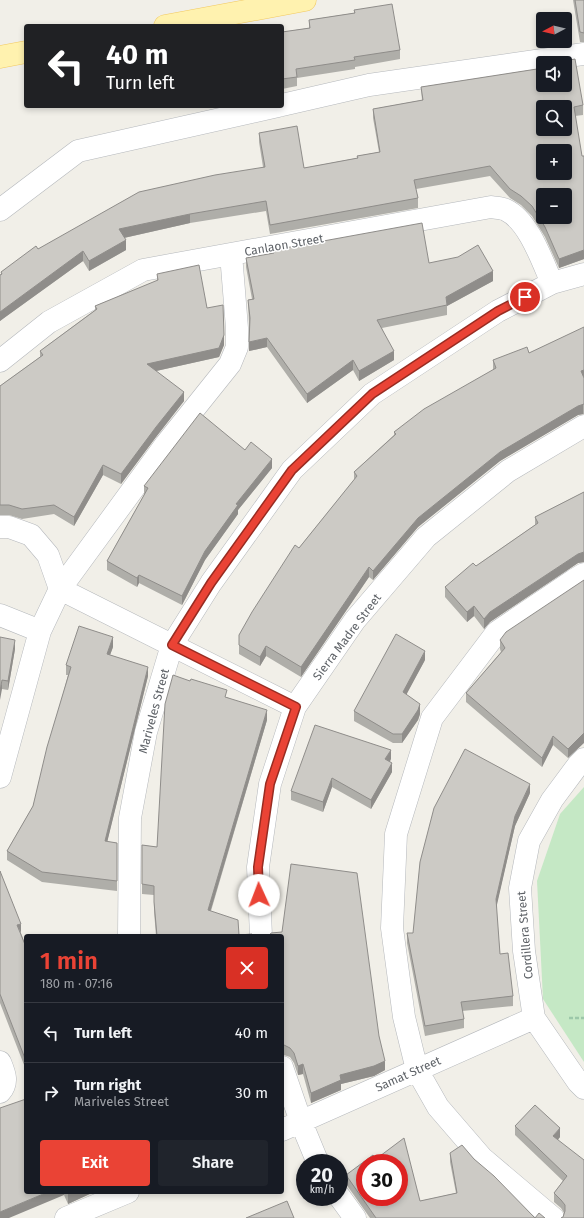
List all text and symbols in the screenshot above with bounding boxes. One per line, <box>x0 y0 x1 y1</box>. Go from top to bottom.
north arrow <box>536 12 572 48</box>
map controls <box>536 12 572 224</box>
text: 40 m <box>106 38 169 71</box>
icon: left <box>40 40 92 92</box>
button: sound <box>536 56 572 92</box>
text: Turn left <box>106 72 175 94</box>
button: search <box>536 100 572 136</box>
button: + <box>536 144 572 180</box>
button: − <box>536 188 572 224</box>
street label: Canlaon Street <box>243 231 325 259</box>
pin <box>508 280 542 314</box>
icon: arrive <box>514 286 536 308</box>
street label: Sierra Madre Street <box>310 590 384 683</box>
street label: Mariveles Street <box>136 666 172 755</box>
position arrow <box>238 874 280 916</box>
street label: Cordillera Street <box>514 890 536 980</box>
text: 1 min <box>40 947 98 975</box>
button: close <box>226 947 268 989</box>
text: 180 m · 07:16 <box>40 976 113 991</box>
icon: left <box>40 1022 62 1044</box>
text: Turn left <box>74 1024 132 1042</box>
text: 40 m <box>235 1024 268 1042</box>
street label: Samat Street <box>373 1053 443 1095</box>
text: Turn right <box>74 1076 141 1094</box>
icon: right <box>40 1082 62 1104</box>
text: 30 m <box>235 1084 268 1102</box>
text: Mariveles Street <box>74 1094 169 1109</box>
button: Exit <box>40 1140 150 1186</box>
button: Share <box>158 1140 268 1186</box>
speed limit sign: 30 <box>356 1154 408 1206</box>
text: 20 <box>311 1163 333 1187</box>
text: km/h <box>310 1184 334 1196</box>

